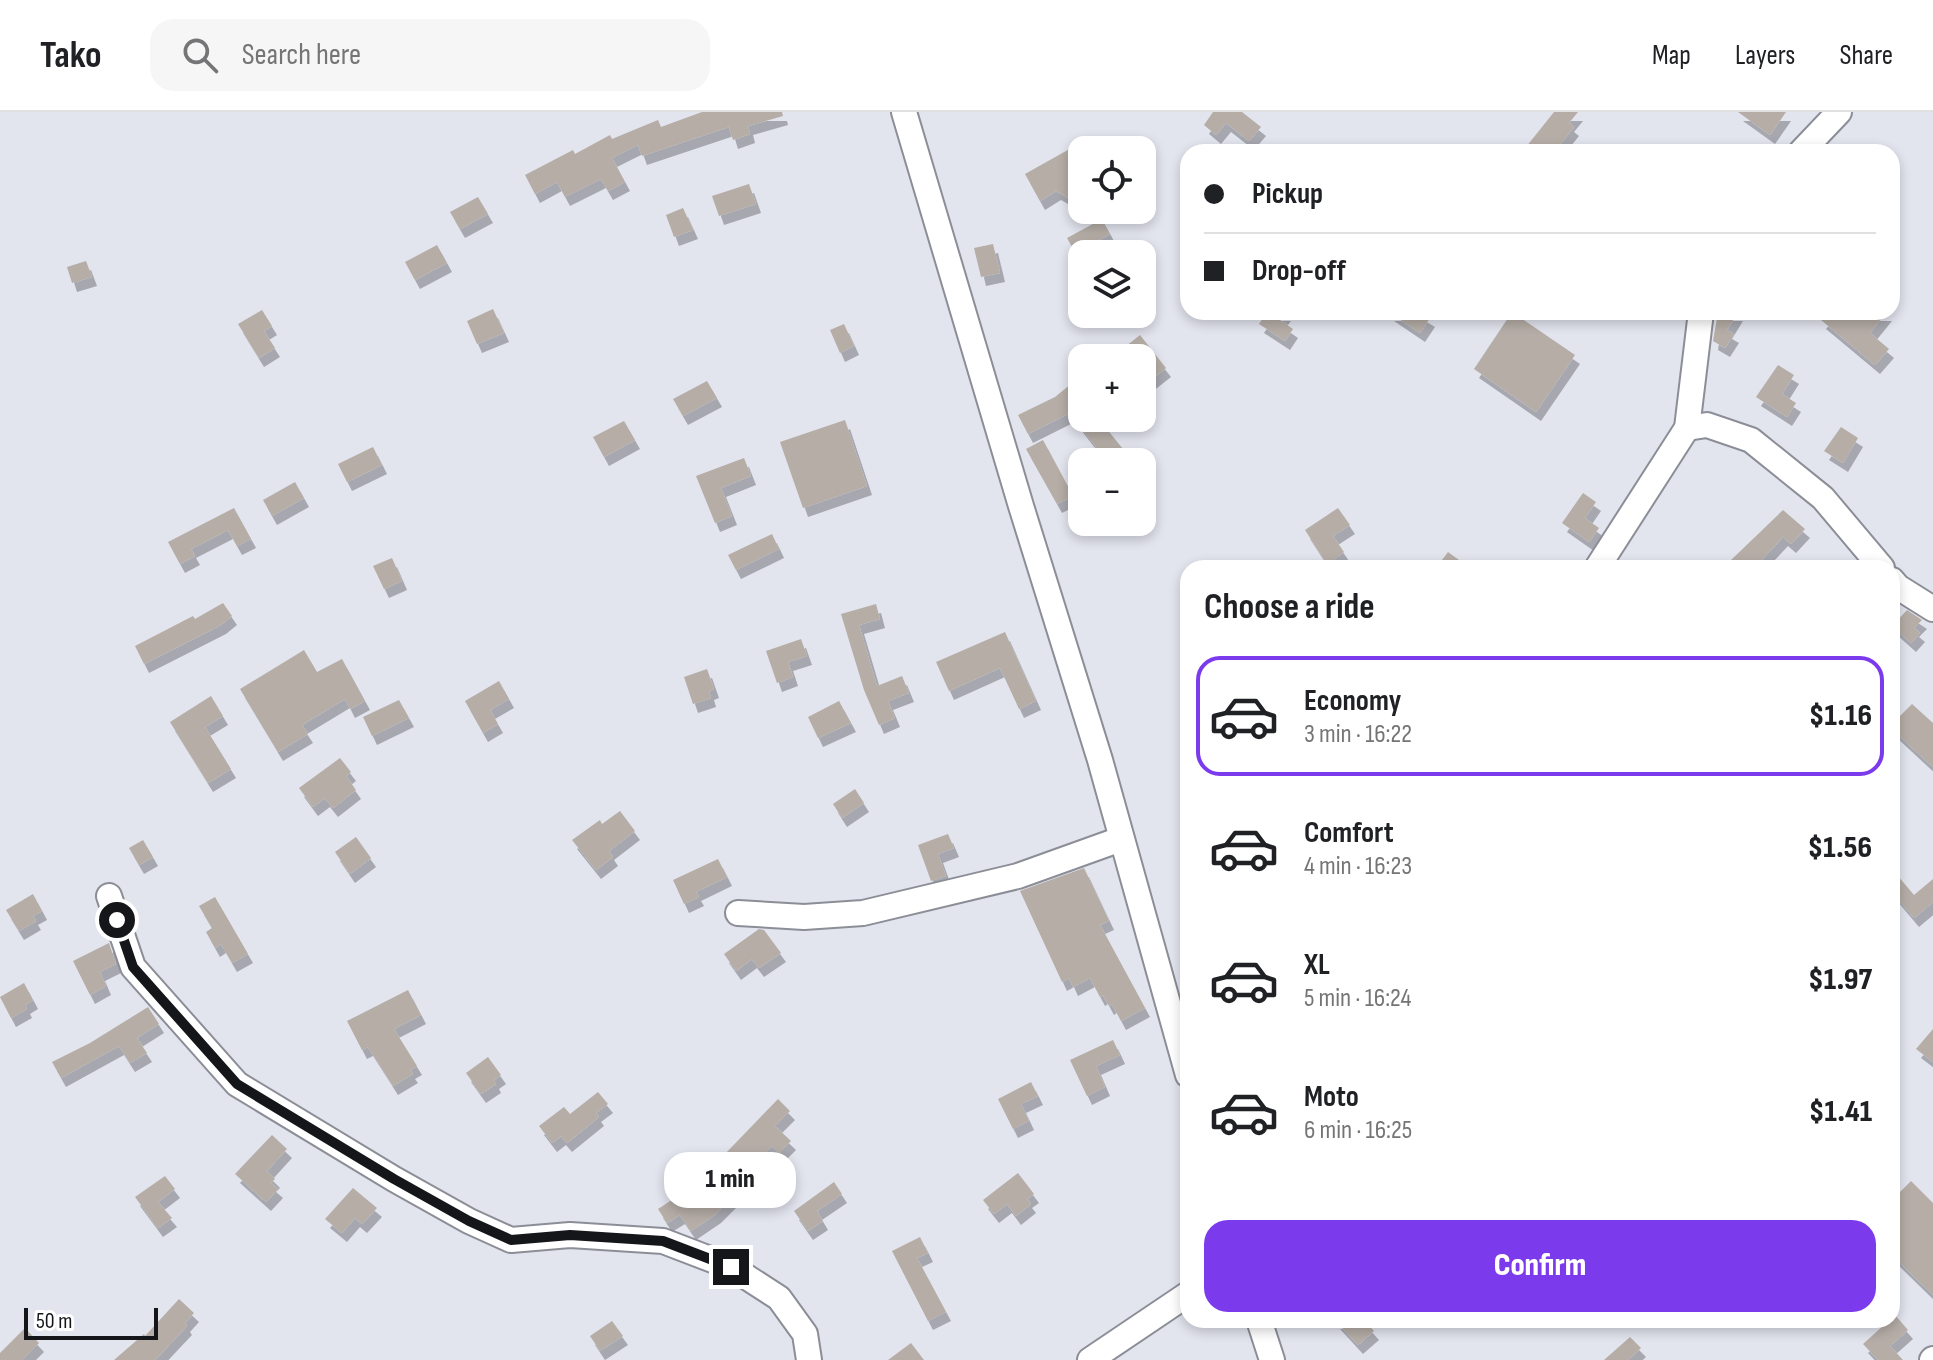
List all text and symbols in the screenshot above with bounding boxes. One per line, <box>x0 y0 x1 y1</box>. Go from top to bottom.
search box <box>150 19 710 91</box>
text: Tako <box>40 33 102 78</box>
icon: search <box>178 33 222 77</box>
text: Search here <box>242 37 361 73</box>
text: Map <box>1652 39 1691 72</box>
text: Layers <box>1735 39 1795 72</box>
text: Share <box>1839 39 1893 72</box>
map controls <box>1068 136 1156 536</box>
button: locate <box>1068 136 1156 224</box>
text: Pickup <box>1252 176 1323 212</box>
button: layers <box>1068 240 1156 328</box>
text: Drop-off <box>1252 253 1346 289</box>
button: + <box>1068 344 1156 432</box>
button: − <box>1068 448 1156 536</box>
text: Choose a ride <box>1204 586 1375 629</box>
icon: car <box>1208 680 1280 752</box>
text: Economy <box>1304 683 1401 719</box>
text: $1.16 <box>1809 698 1872 734</box>
text: 3 min · 16:22 <box>1304 719 1412 750</box>
icon: car <box>1208 812 1280 884</box>
text: Comfort <box>1304 815 1394 851</box>
text: $1.56 <box>1808 830 1872 866</box>
text: 4 min · 16:23 <box>1304 851 1412 882</box>
route start <box>99 902 135 938</box>
icon: car <box>1208 944 1280 1016</box>
text: XL <box>1304 947 1330 983</box>
text: $1.97 <box>1808 962 1872 998</box>
text: 5 min · 16:24 <box>1304 983 1411 1014</box>
icon: car <box>1208 1076 1280 1148</box>
text: Moto <box>1304 1079 1359 1115</box>
text: $1.41 <box>1809 1094 1872 1130</box>
text: 6 min · 16:25 <box>1304 1115 1412 1146</box>
callout: 1 min <box>665 1151 797 1207</box>
text: 1 min <box>705 1164 755 1195</box>
button: Confirm <box>1204 1220 1876 1312</box>
route end <box>713 1249 749 1285</box>
scale bar <box>24 1304 158 1340</box>
text: 50 m <box>36 1308 72 1335</box>

